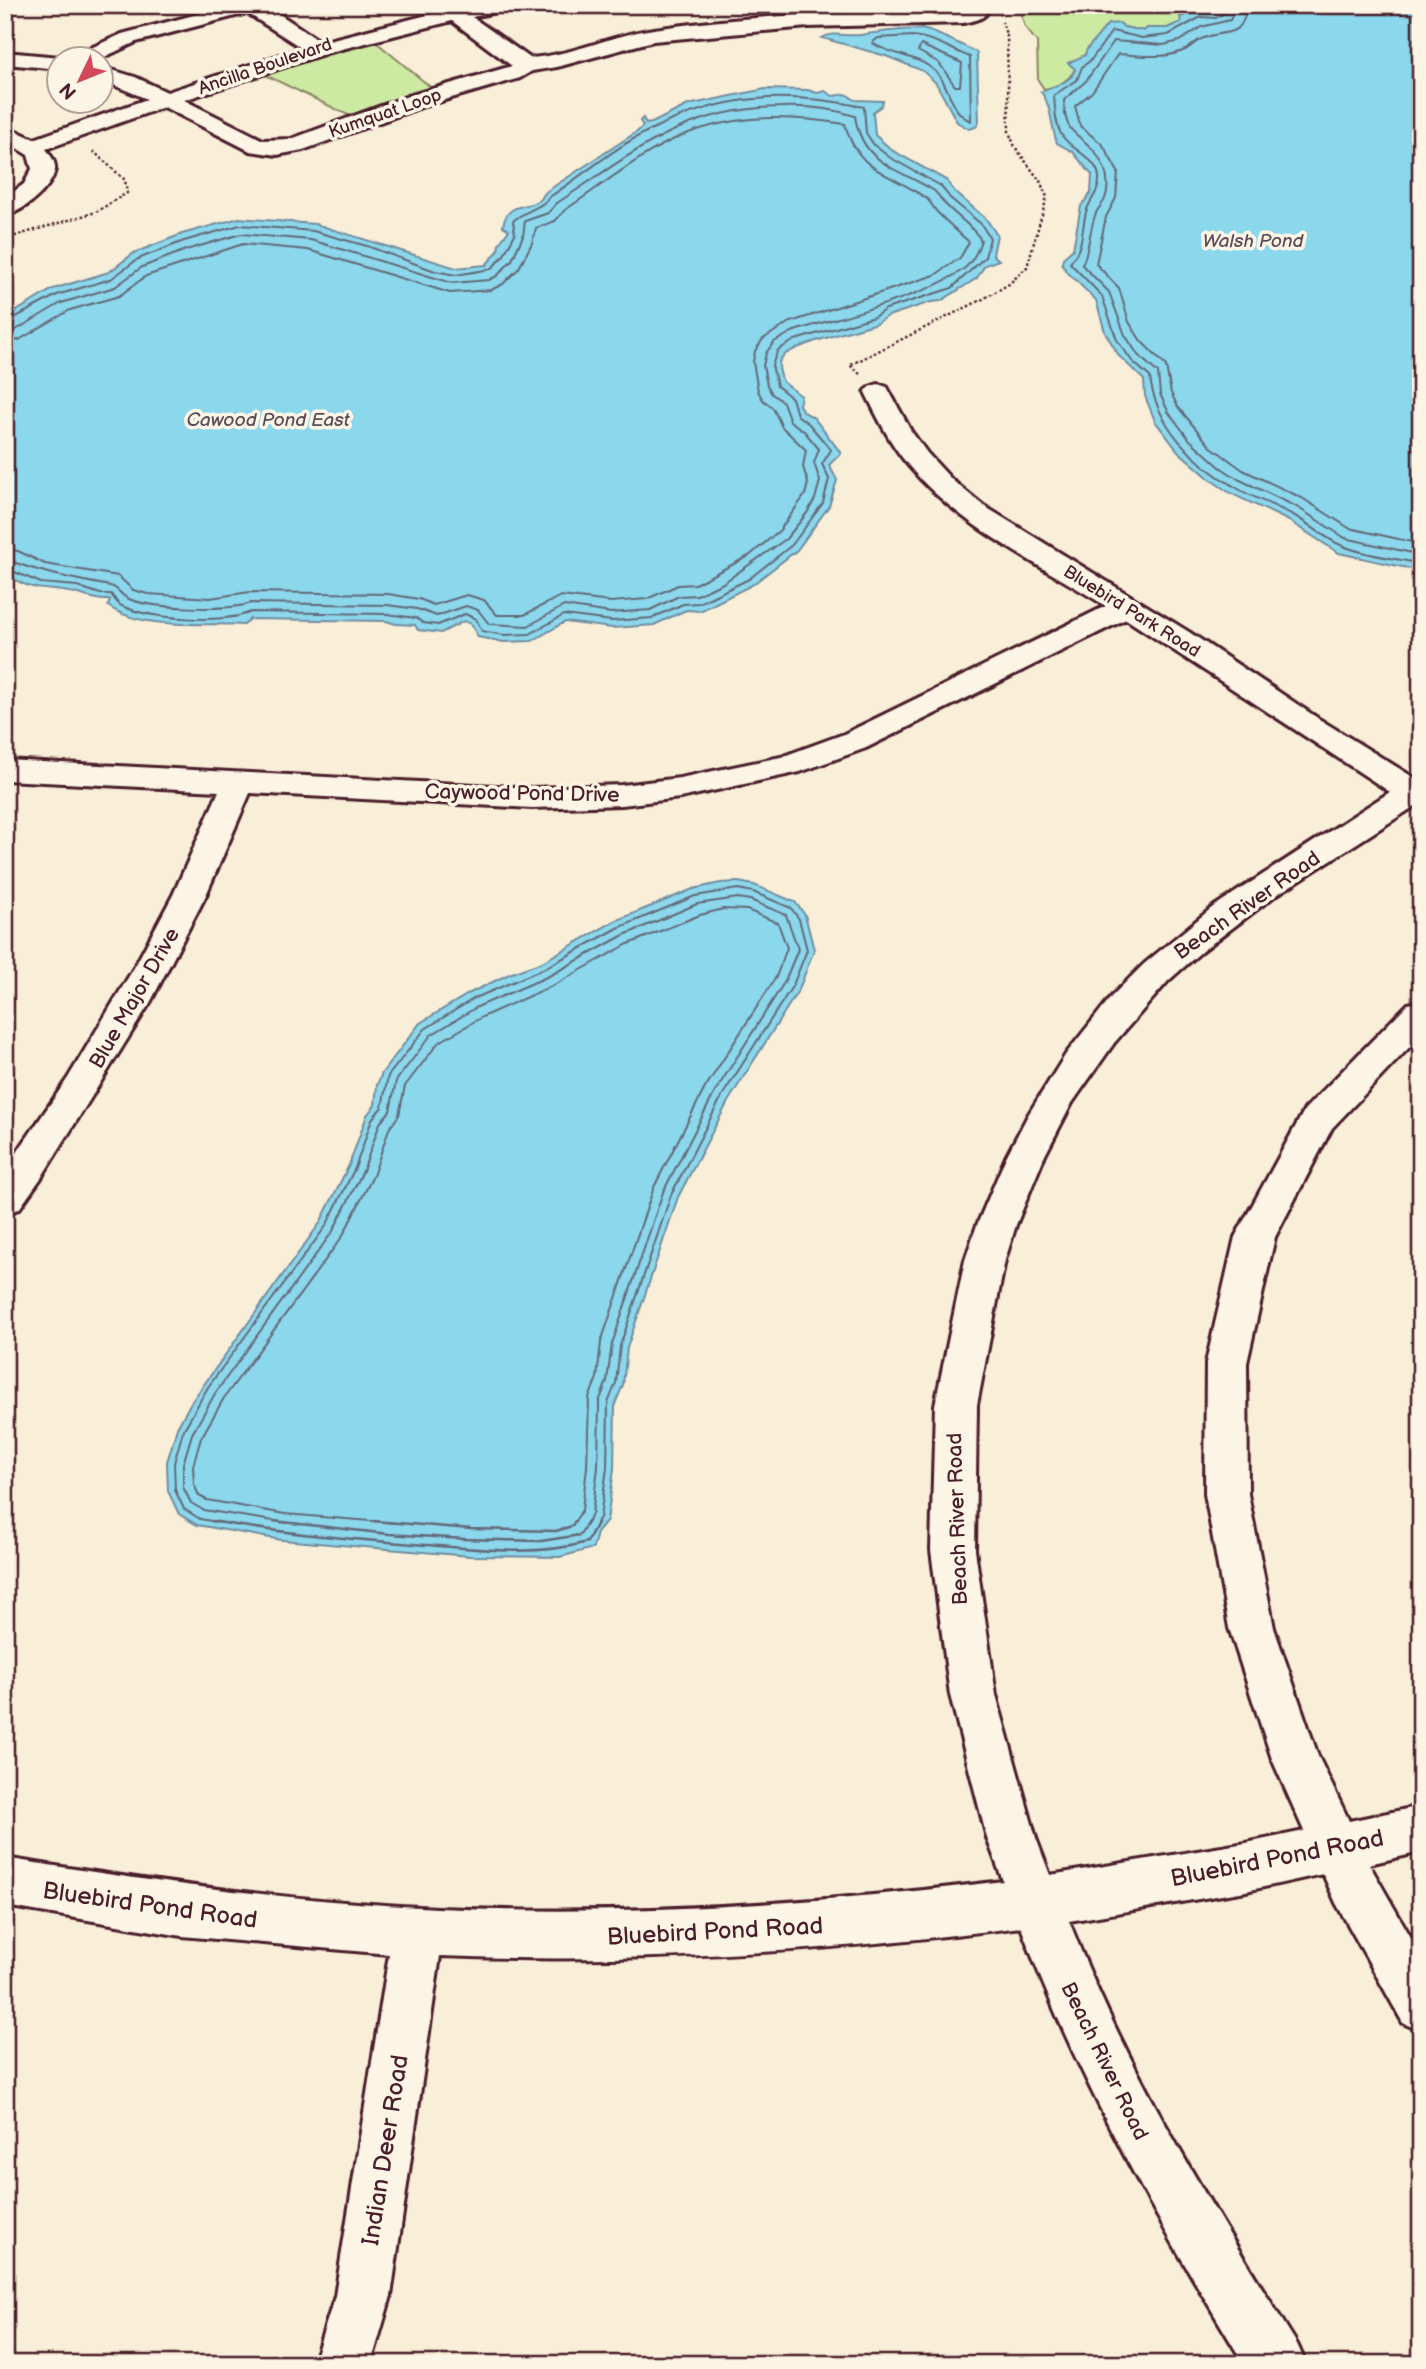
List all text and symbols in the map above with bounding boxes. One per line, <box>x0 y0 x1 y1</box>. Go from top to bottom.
street label: Ancilla Boulevard <box>196 34 335 99</box>
north arrow <box>46 46 116 116</box>
text: N <box>55 78 82 104</box>
street label: Kumquat Loop <box>326 84 444 143</box>
water label: Walsh Pond <box>1203 230 1305 253</box>
water label: Cawood Pond East <box>187 409 351 432</box>
street label: Bluebird Park Road <box>1060 561 1204 662</box>
street label: Caywood Pond Drive <box>424 779 620 808</box>
street label: Beach River Road <box>1169 846 1325 965</box>
street label: Blue Major Drive <box>84 923 185 1073</box>
street label: Beach River Road <box>942 1432 973 1606</box>
street label: Bluebird Pond Road <box>1168 1824 1386 1893</box>
street label: Bluebird Pond Road <box>41 1876 259 1935</box>
street label: Bluebird Pond Road <box>606 1911 824 1952</box>
street label: Beach River Road <box>1055 1978 1154 2144</box>
street label: Indian Deer Road <box>356 2053 415 2248</box>

